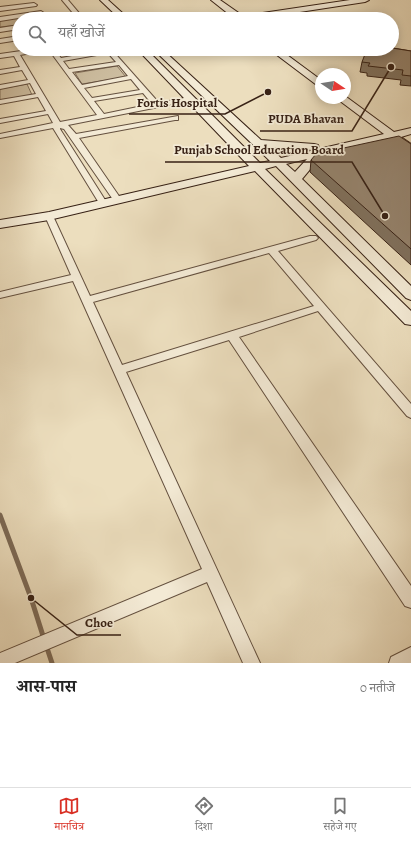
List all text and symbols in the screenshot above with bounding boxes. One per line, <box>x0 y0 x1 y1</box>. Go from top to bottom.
search box <box>12 12 399 56</box>
text: यहाँ खोजें <box>58 22 105 42</box>
icon: search <box>26 23 48 45</box>
north arrow <box>315 68 351 104</box>
callout: Fortis Hospital <box>129 89 225 114</box>
text: Fortis Hospital <box>137 94 218 111</box>
callout: PUDA Bhavan <box>260 106 352 131</box>
text: PUDA Bhavan <box>268 110 345 127</box>
callout: Punjab School Education Board <box>165 137 352 162</box>
text: Punjab School Education Board <box>174 141 344 158</box>
callout: Choe <box>77 610 121 635</box>
text: Choe <box>85 614 113 631</box>
text: आस-पास <box>16 675 76 698</box>
text: 0 नतीजे <box>360 679 395 696</box>
tab: मानचित्र <box>54 795 84 837</box>
tab: दिशा <box>193 795 215 837</box>
tab: सहेजे गए <box>323 795 357 837</box>

